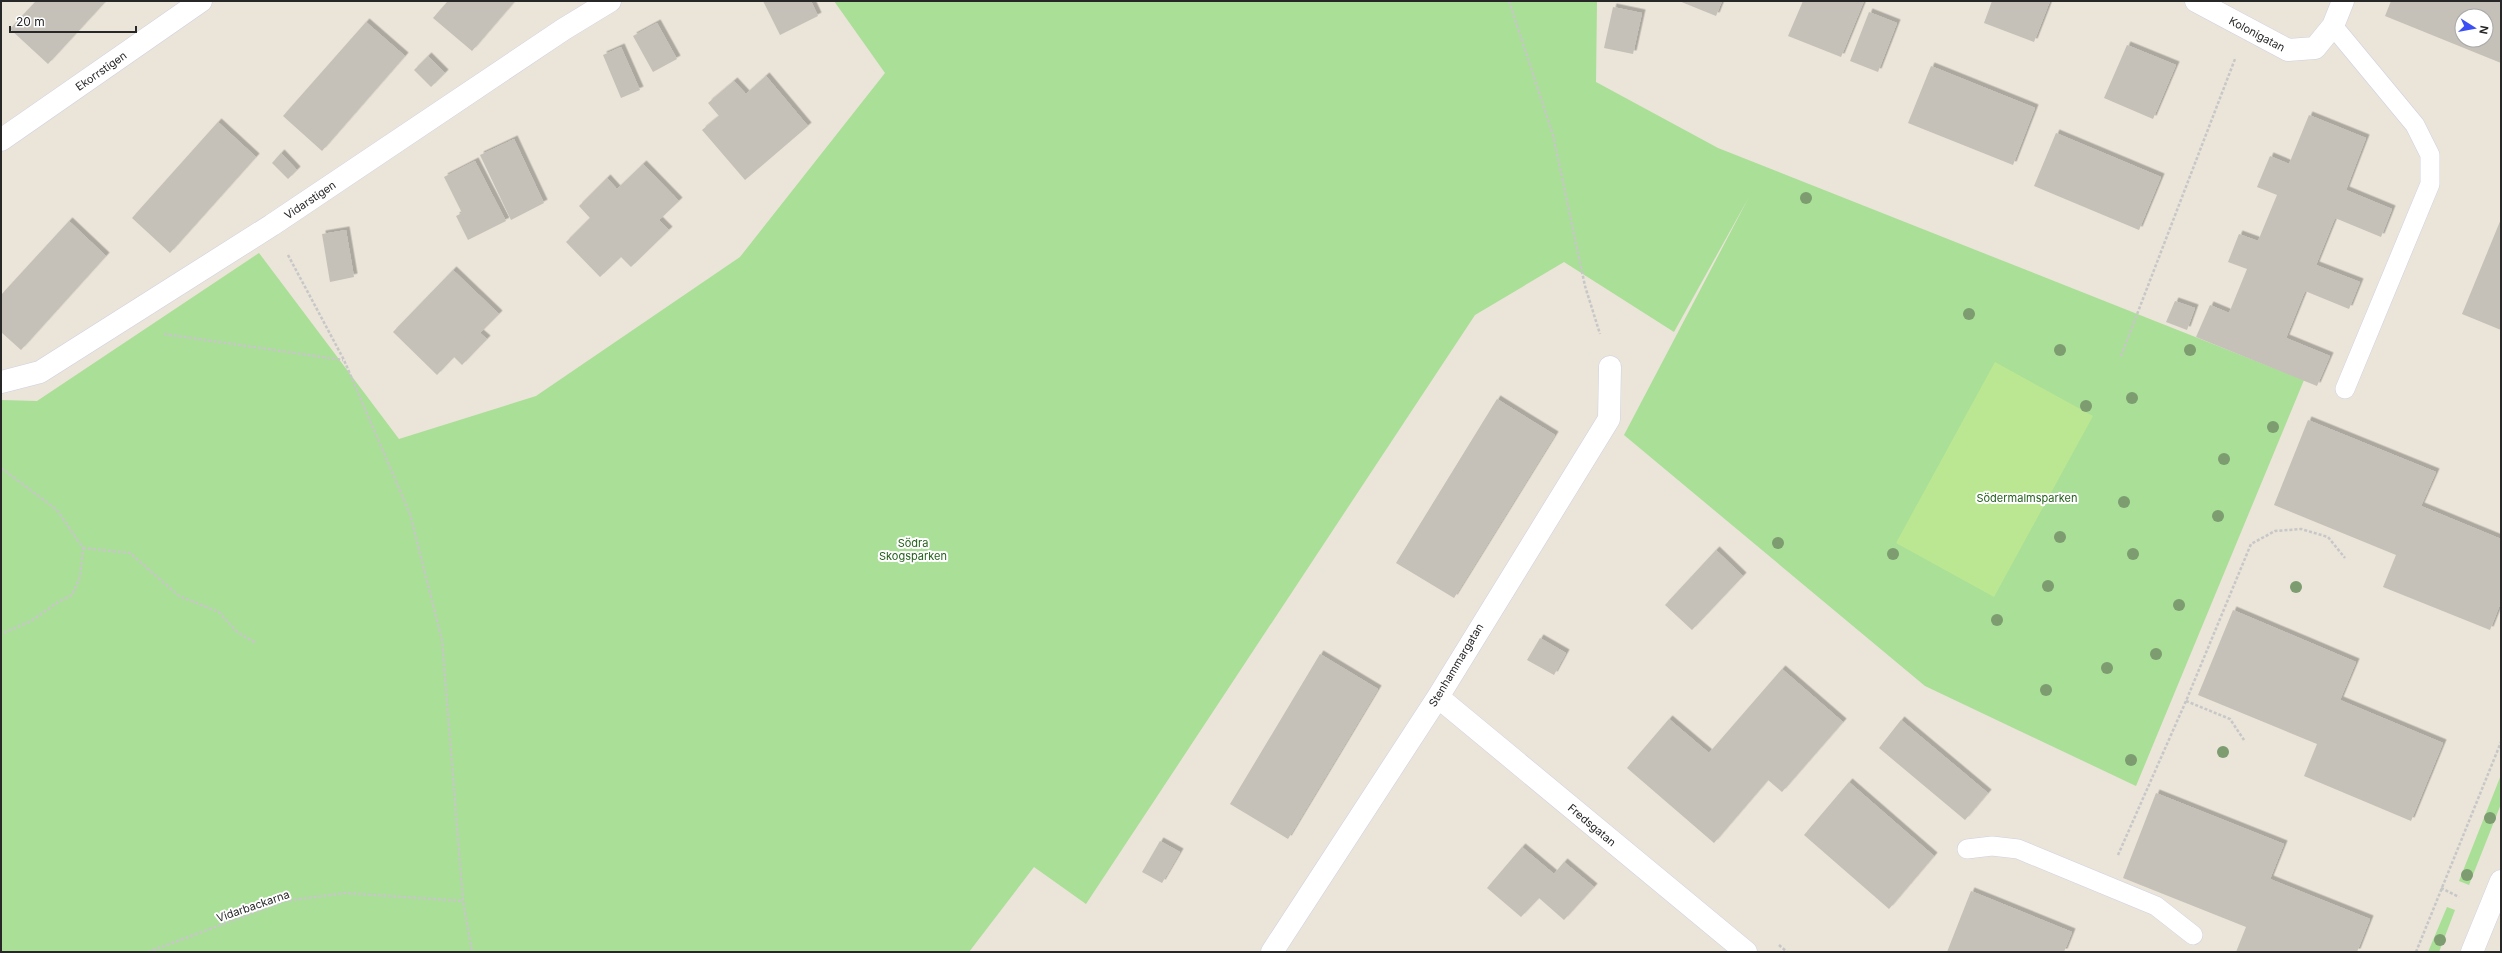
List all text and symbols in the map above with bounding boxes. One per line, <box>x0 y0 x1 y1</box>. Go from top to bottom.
scale bar <box>10 8 136 34</box>
north arrow <box>2454 8 2494 48</box>
street label: Kolonigatan <box>2227 13 2287 55</box>
text: 20 m <box>16 14 45 29</box>
text: N <box>2476 24 2491 35</box>
street label: Ekorrstigen <box>73 48 129 94</box>
street label: Vidarstigen <box>282 178 338 222</box>
park label: Södermalmsparken <box>1976 491 2078 505</box>
park label: Södra Skogsparken <box>879 536 947 563</box>
street label: Stenhammargatan <box>1426 621 1486 709</box>
street label: Fredsgatan <box>1565 801 1619 849</box>
street label: Vidarbackarna <box>215 887 291 925</box>

